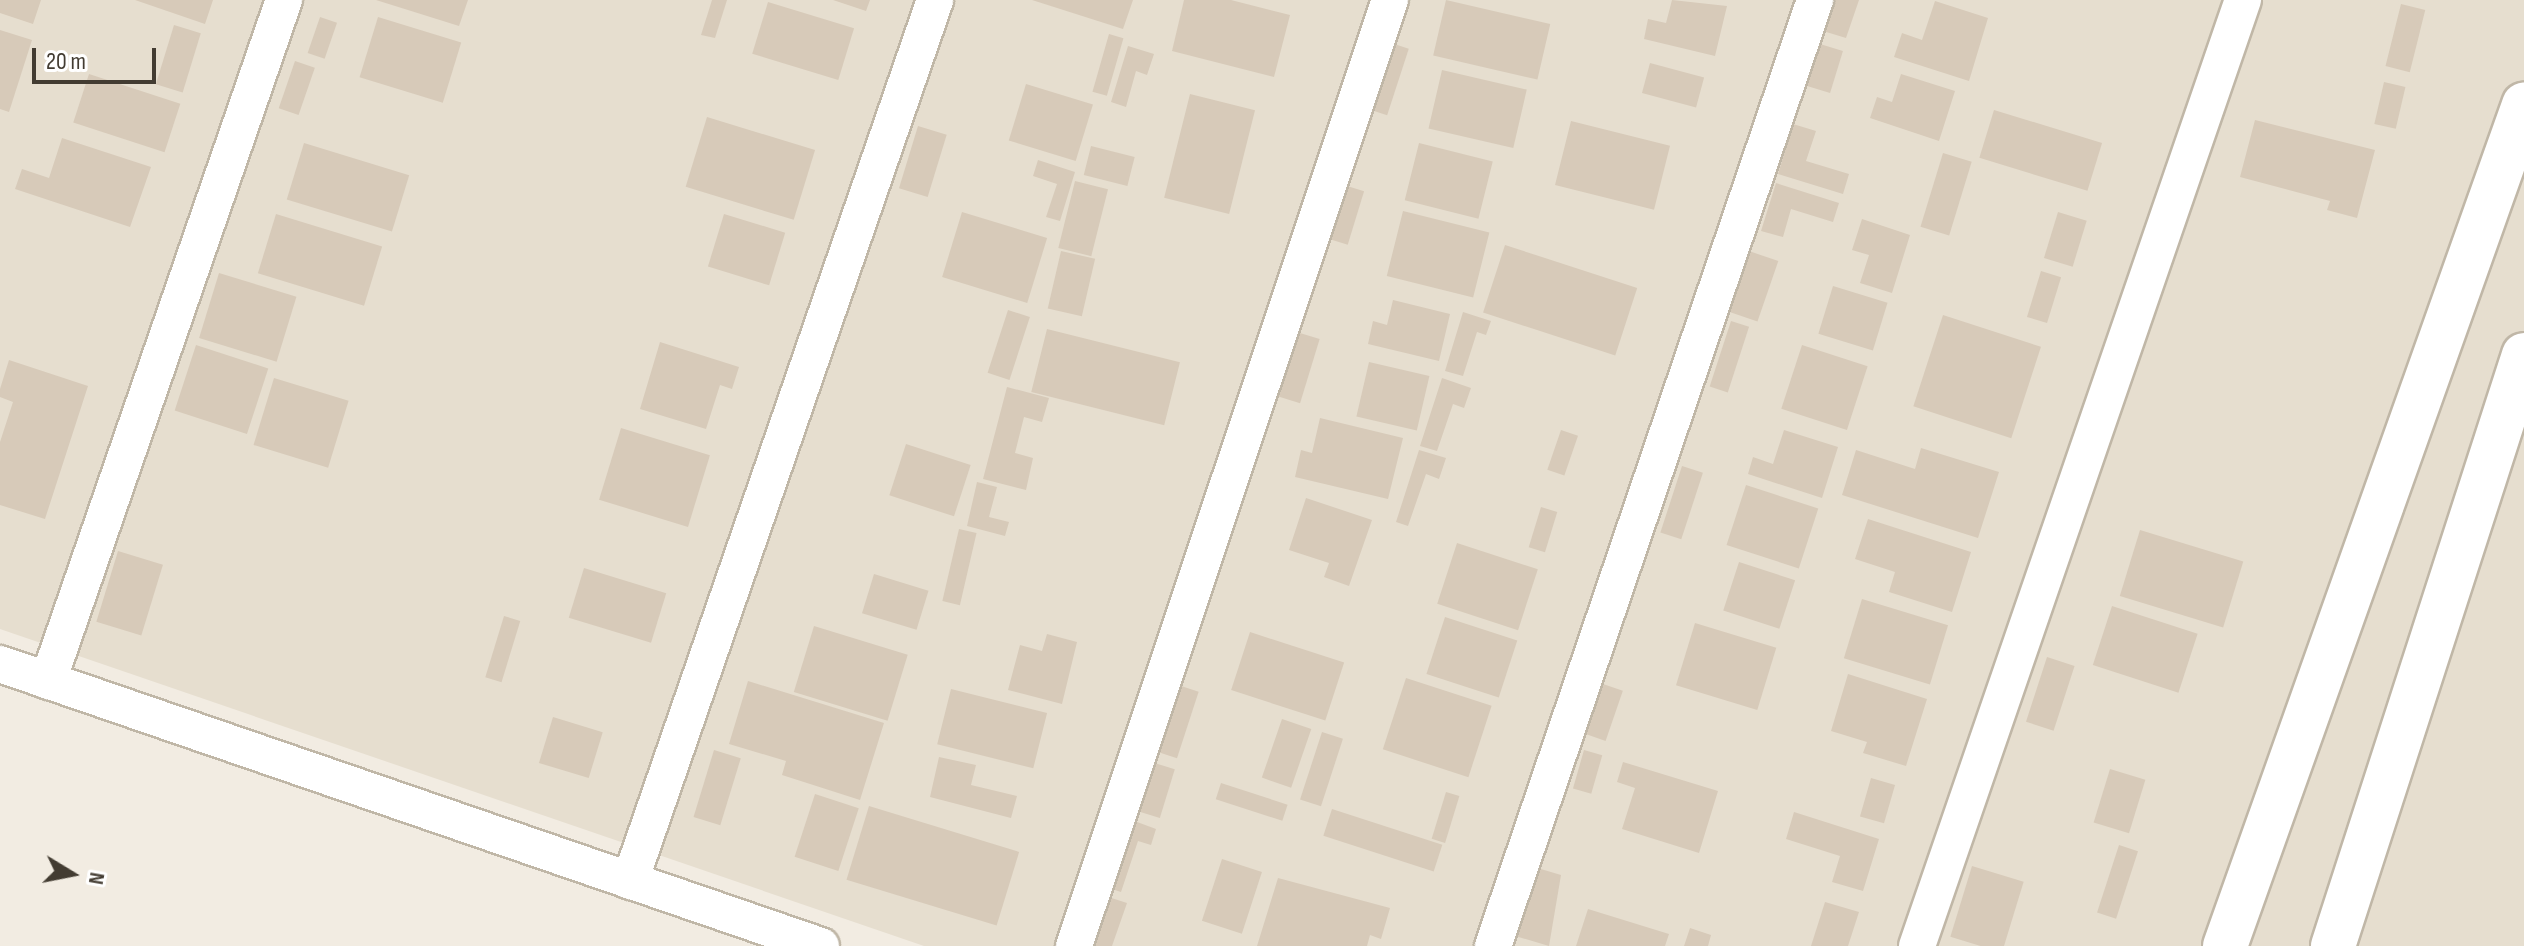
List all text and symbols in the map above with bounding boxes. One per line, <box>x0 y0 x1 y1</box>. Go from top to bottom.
scale bar <box>36 32 160 82</box>
text: 20 m <box>46 47 86 76</box>
north arrow <box>32 834 112 914</box>
text: N <box>82 870 110 886</box>

